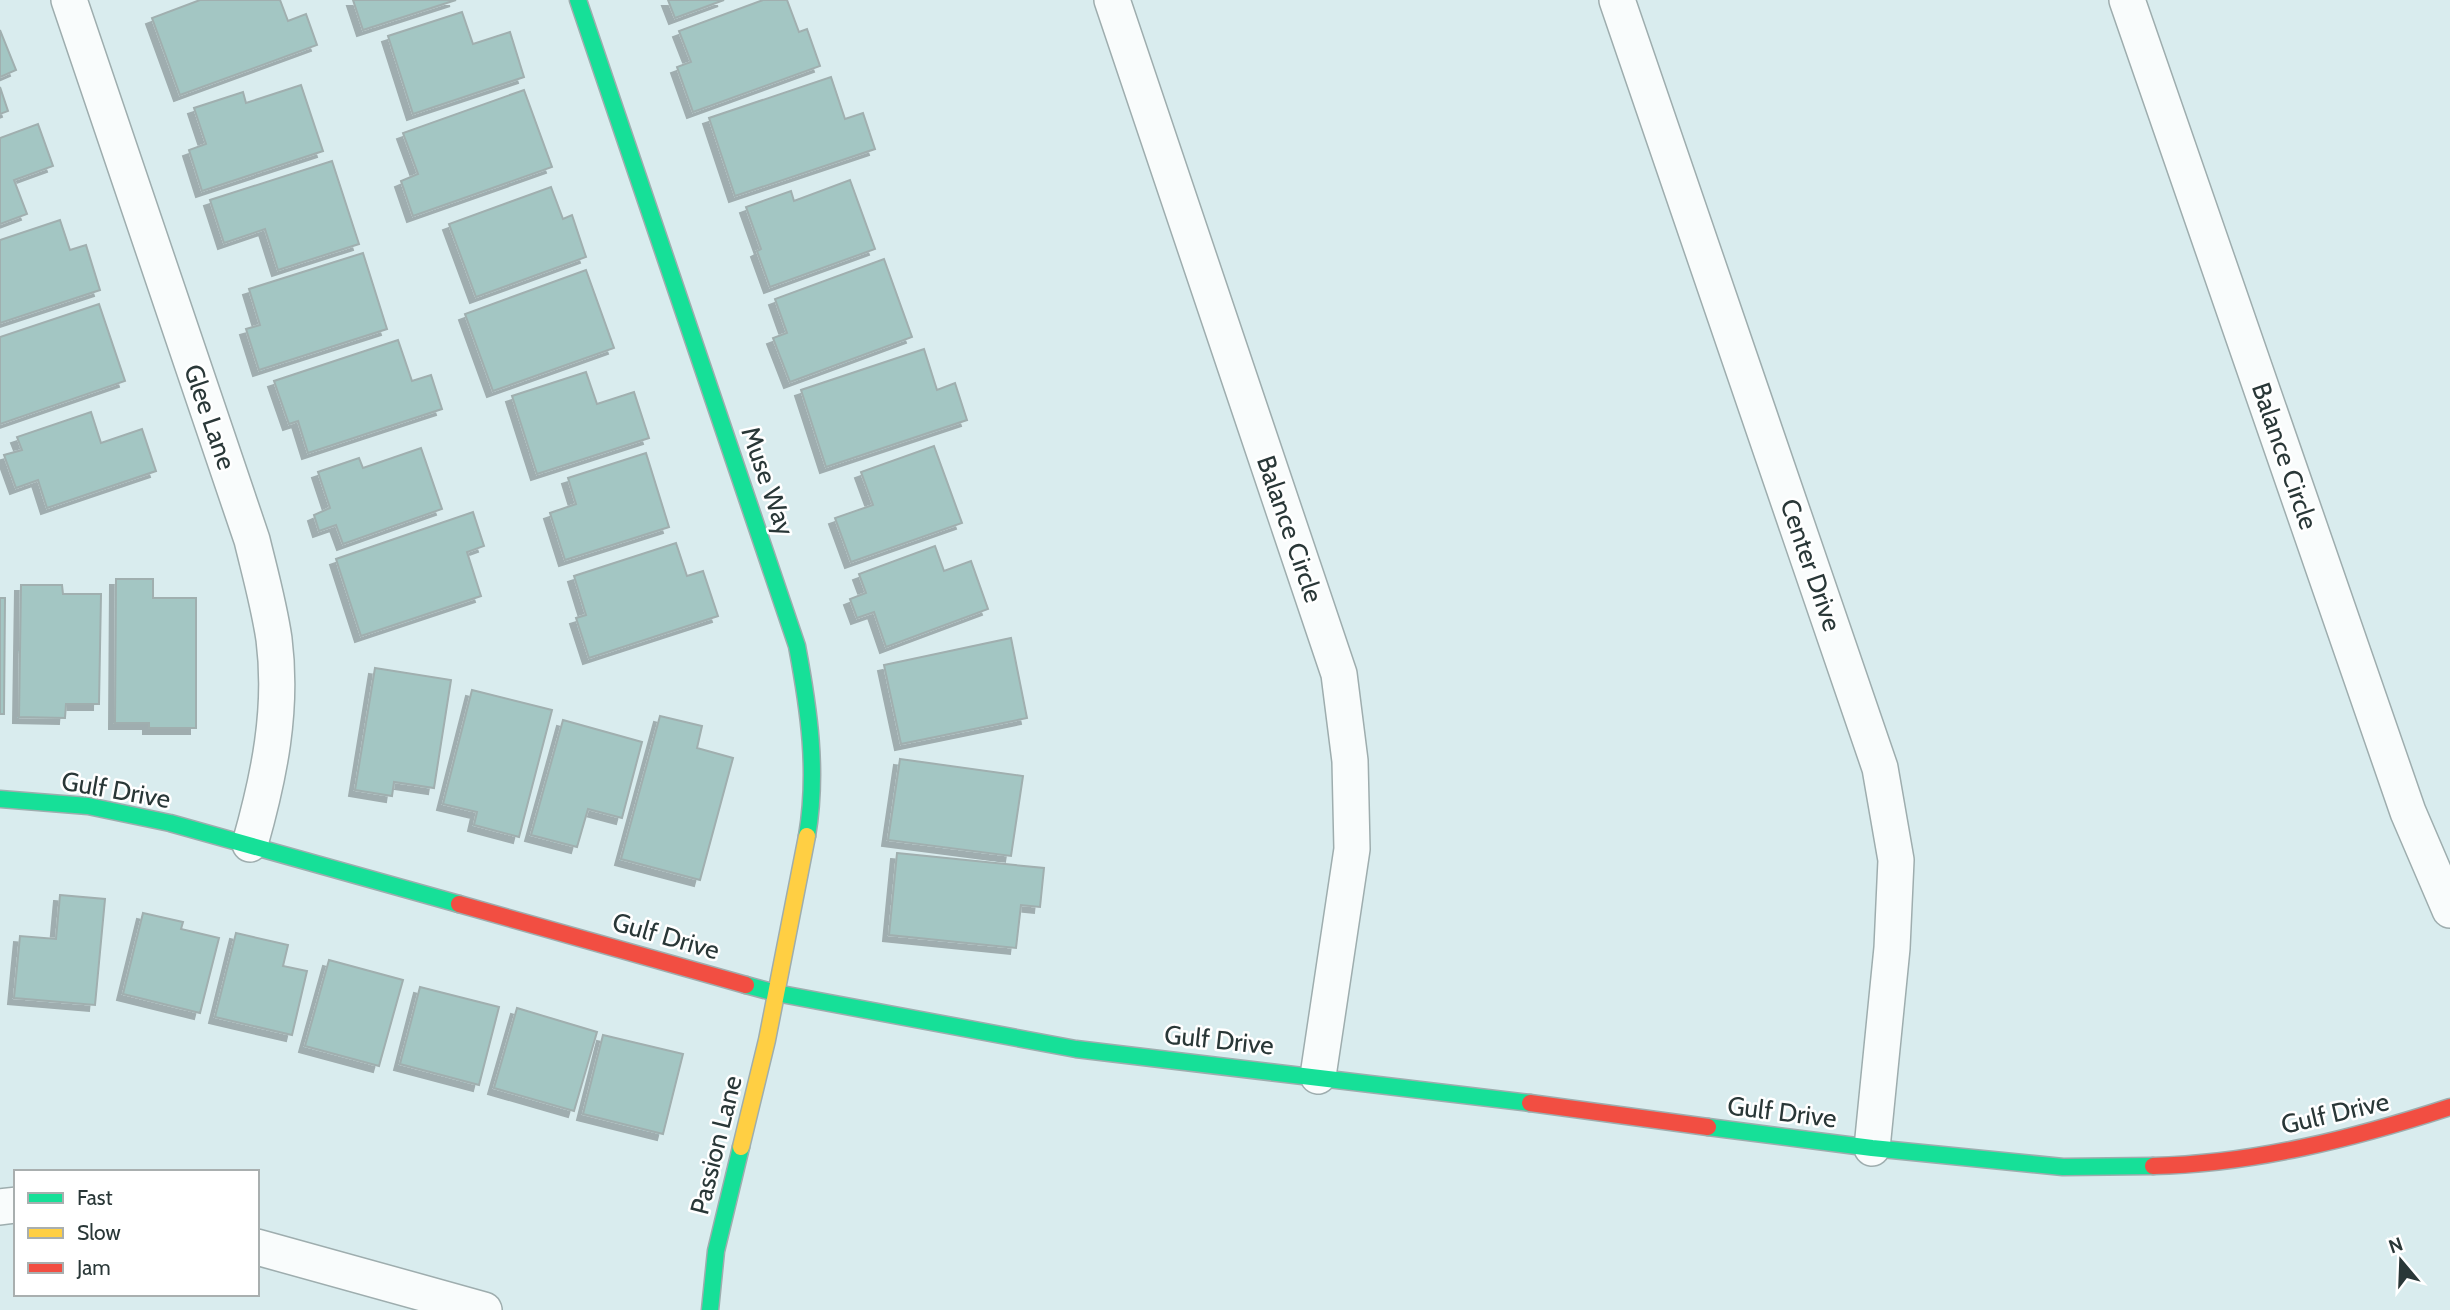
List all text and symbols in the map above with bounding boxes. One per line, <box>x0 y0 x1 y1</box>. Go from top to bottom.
street label: Glee Lane <box>177 360 243 474</box>
street label: Balance Circle <box>2245 378 2325 534</box>
street label: Muse Way <box>734 422 802 540</box>
street label: Balance Circle <box>1250 451 1330 607</box>
street label: Center Drive <box>1773 495 1849 635</box>
street label: Gulf Drive <box>59 765 173 815</box>
street label: Gulf Drive <box>609 905 723 967</box>
street label: Gulf Drive <box>1163 1018 1275 1062</box>
street label: Passion Lane <box>683 1072 749 1218</box>
street label: Gulf Drive <box>2278 1085 2392 1141</box>
street label: Gulf Drive <box>1726 1089 1838 1135</box>
legend <box>14 1170 259 1296</box>
text: Fast <box>77 1185 113 1210</box>
text: Slow <box>77 1220 121 1245</box>
north arrow <box>2366 1226 2436 1296</box>
text: N <box>2386 1232 2406 1258</box>
text: Jam <box>76 1255 111 1280</box>

